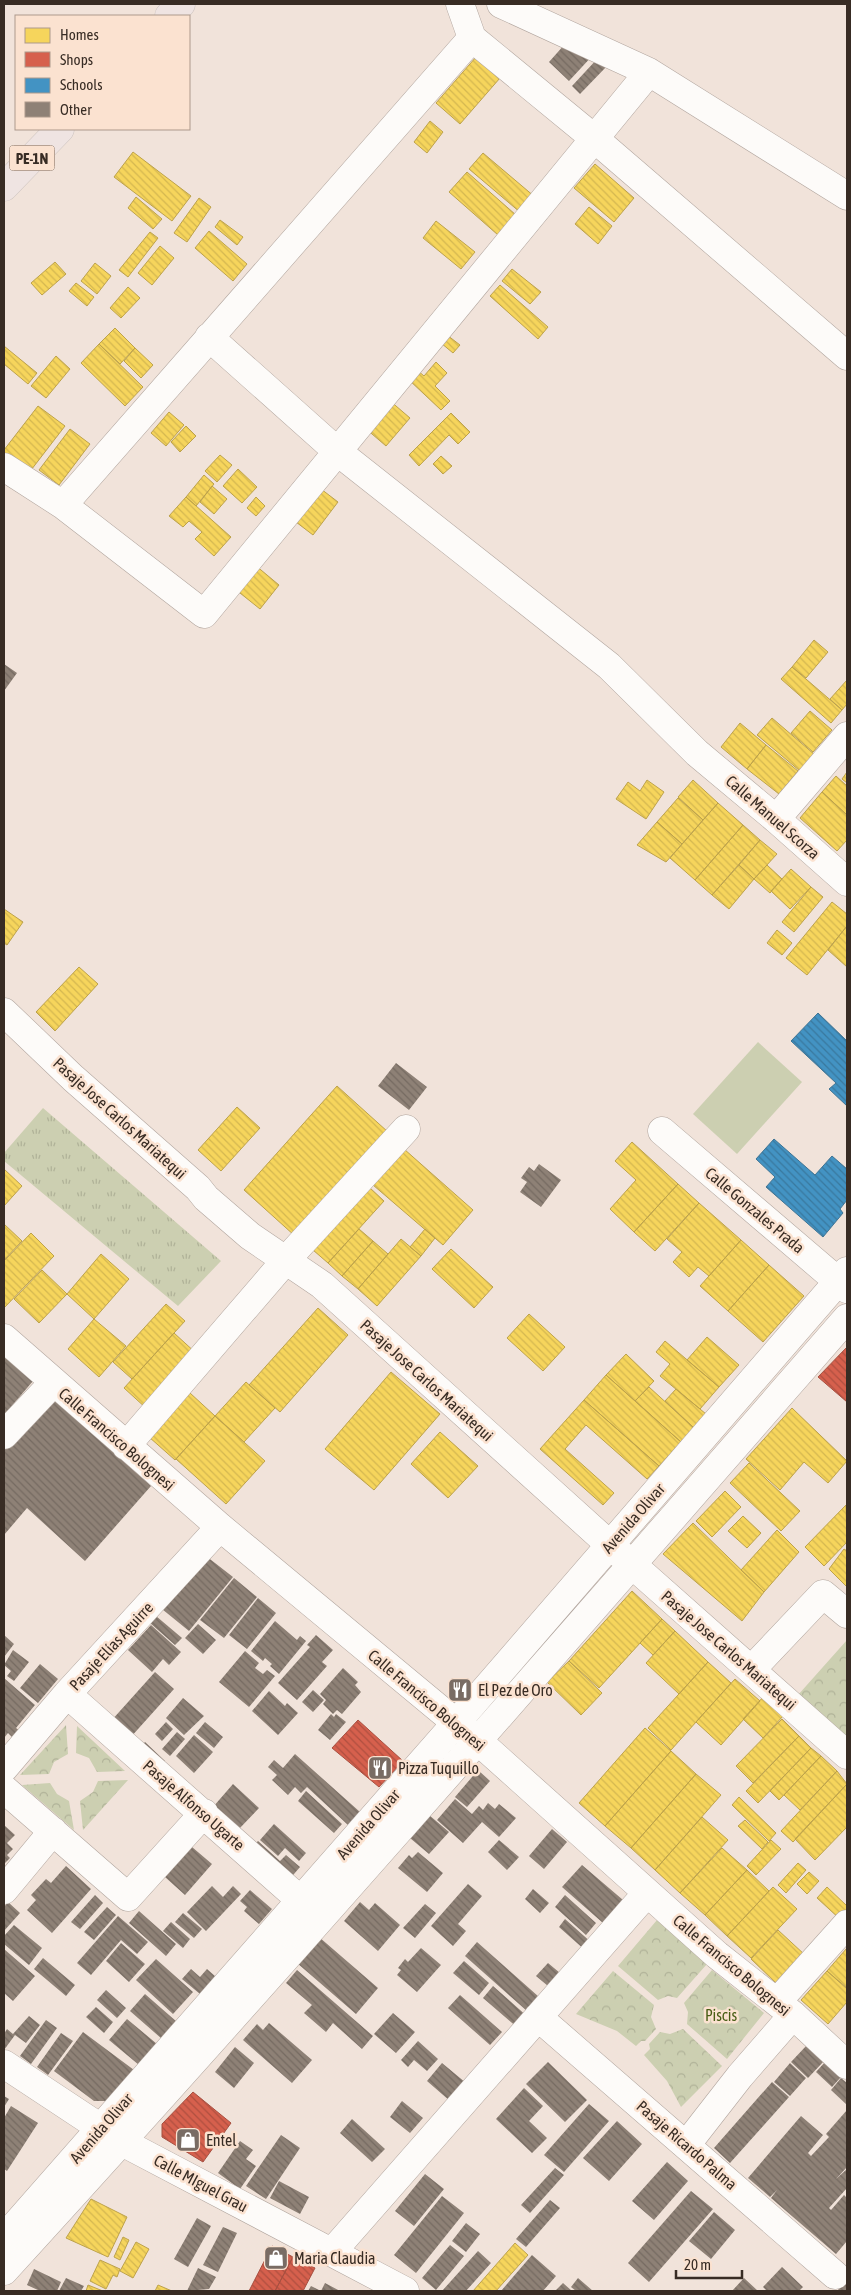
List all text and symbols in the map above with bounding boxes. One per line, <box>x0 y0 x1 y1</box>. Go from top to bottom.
legend <box>15 15 190 130</box>
text: Homes <box>60 26 99 43</box>
text: Shops <box>60 51 93 68</box>
text: Schools <box>60 76 103 93</box>
text: Other <box>60 101 92 118</box>
road number: PE-1N <box>10 146 54 170</box>
street label: Calle Manuel Scorza <box>723 772 823 862</box>
street label: Pasaje Jose Carlos Mariatequi <box>49 1054 190 1183</box>
street label: Calle Gonzales Prada <box>702 1163 808 1257</box>
street label: Pasaje Jose Carlos Mariatequi <box>356 1316 497 1445</box>
street label: Calle Francisco Bolognesi <box>55 1384 178 1495</box>
street label: Avenida Olivar <box>598 1479 668 1556</box>
street label: Pasaje Jose Carlos Mariatequi <box>657 1587 800 1714</box>
street label: Pasaje Elías Aguirre <box>66 1598 157 1695</box>
street label: Calle Francisco Bolognesi <box>364 1646 489 1755</box>
restaurant icon: El Pez de Oro <box>447 1677 473 1703</box>
place label: El Pez de Oro <box>478 1681 553 1699</box>
restaurant icon: Pizza Tuquillo <box>367 1755 393 1781</box>
street label: Pasaje Alfonso Ugarte <box>139 1756 248 1855</box>
place label: Pizza Tuquillo <box>398 1759 479 1778</box>
street label: Avenida Olivar <box>333 1785 403 1862</box>
street label: Calle Francisco Bolognesi <box>669 1911 794 2020</box>
park label: Piscis <box>705 2006 737 2024</box>
street label: Avenida Olivar <box>66 2089 136 2166</box>
street label: Pasaje Ricardo Palma <box>633 2097 741 2194</box>
shop icon: Entel <box>175 2127 201 2153</box>
place label: Entel <box>206 2131 237 2149</box>
street label: Calle MIguel Grau <box>151 2151 251 2216</box>
shop icon: Maria Claudia <box>263 2245 289 2271</box>
scale bar <box>676 2248 742 2280</box>
place label: Maria Claudia <box>294 2249 376 2267</box>
text: 20 m <box>684 2256 711 2273</box>

